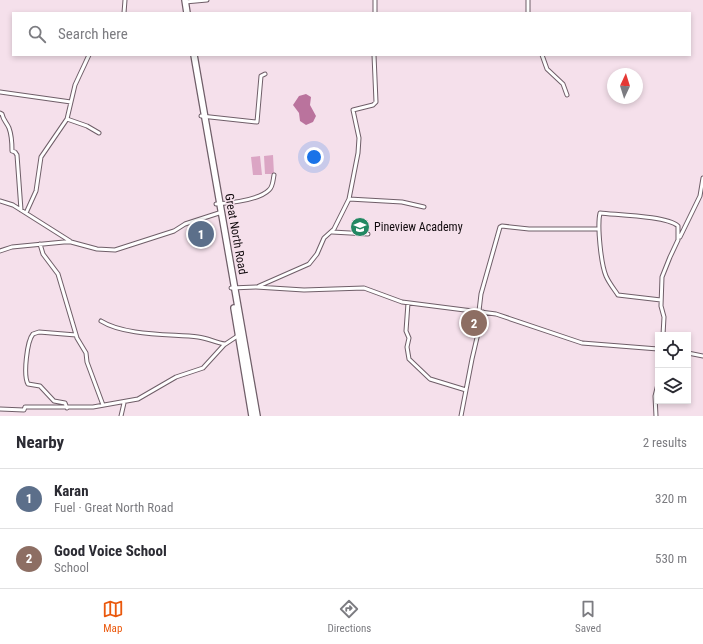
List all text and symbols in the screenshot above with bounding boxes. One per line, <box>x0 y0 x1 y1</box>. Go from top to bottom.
search box <box>12 12 691 56</box>
icon: search <box>26 23 48 45</box>
text: Search here <box>58 25 128 43</box>
north arrow <box>607 68 643 104</box>
your location <box>304 147 324 167</box>
street label: Great North Road <box>222 192 250 276</box>
school or university icon: Pineview Academy <box>349 216 371 238</box>
pin: 1 <box>188 219 214 249</box>
place label: Pineview Academy <box>374 220 463 234</box>
pin: 2 <box>461 308 487 338</box>
map controls <box>655 332 691 404</box>
button: locate <box>655 332 691 368</box>
button: layers <box>655 368 691 404</box>
text: Nearby <box>16 432 64 452</box>
text: 2 results <box>643 435 687 450</box>
text: Karan <box>54 482 89 500</box>
text: 1 <box>26 491 32 506</box>
text: 320 m <box>655 491 687 506</box>
text: Fuel · Great North Road <box>54 500 173 515</box>
text: Good Voice School <box>54 542 167 560</box>
text: 2 <box>26 551 32 566</box>
text: 530 m <box>655 551 687 566</box>
text: School <box>54 560 89 575</box>
tab: Map <box>102 598 124 635</box>
tab: Directions <box>327 598 371 635</box>
tab: Saved <box>575 598 601 635</box>

